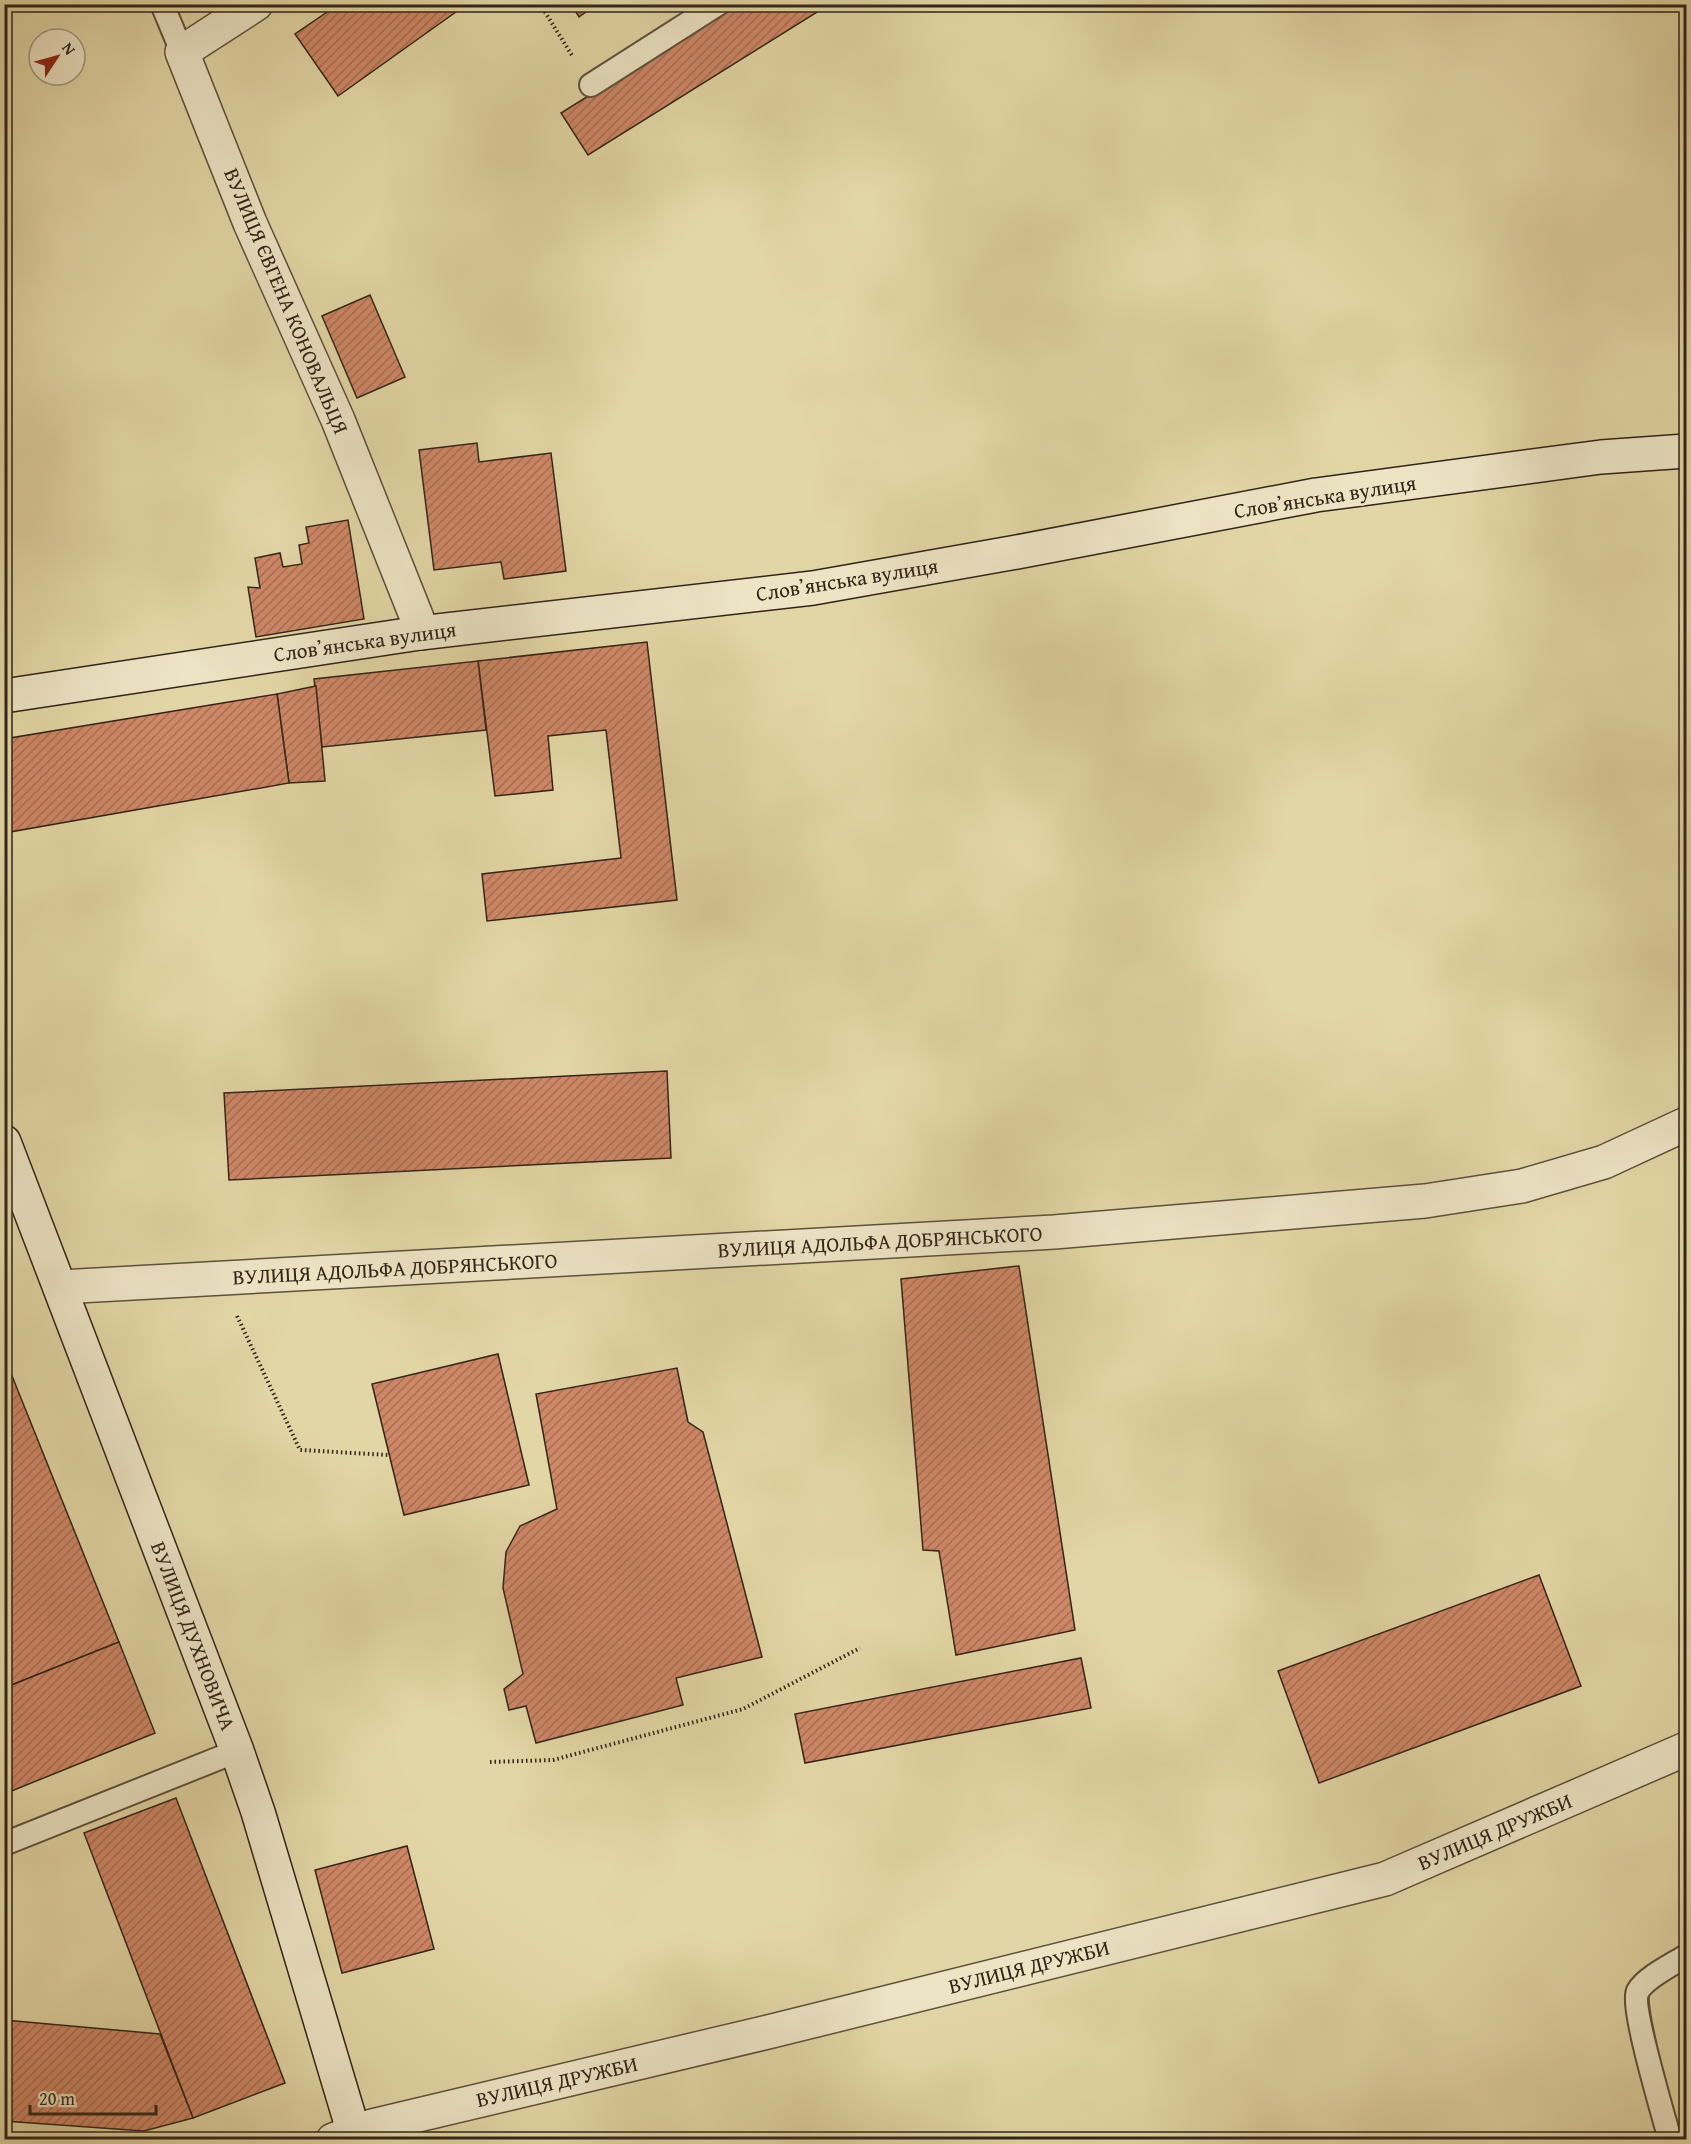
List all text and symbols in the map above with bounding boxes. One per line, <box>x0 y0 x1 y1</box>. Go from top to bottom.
north arrow <box>27 27 87 87</box>
text: N <box>56 37 82 60</box>
street label: ВУЛИЦЯ ЄВГЕНА КОНОВАЛЬЦЯ <box>216 163 357 439</box>
street label: Словʼянська вулиця <box>1232 467 1419 526</box>
street label: Словʼянська вулиця <box>754 550 941 609</box>
street label: Словʼянська вулиця <box>272 613 459 670</box>
street label: ВУЛИЦЯ АДОЛЬФА ДОБРЯНСЬКОГО <box>717 1218 1043 1265</box>
street label: ВУЛИЦЯ АДОЛЬФА ДОБРЯНСЬКОГО <box>232 1245 558 1292</box>
street label: ВУЛИЦЯ ДУХНОВИЧА <box>143 1537 244 1735</box>
street label: ВУЛИЦЯ ДРУЖБИ <box>1413 1785 1577 1878</box>
street label: ВУЛИЦЯ ДРУЖБИ <box>945 1932 1113 2001</box>
street label: ВУЛИЦЯ ДРУЖБИ <box>473 2048 641 2115</box>
scale bar <box>30 2078 156 2116</box>
text: 20 m <box>39 2085 75 2112</box>

